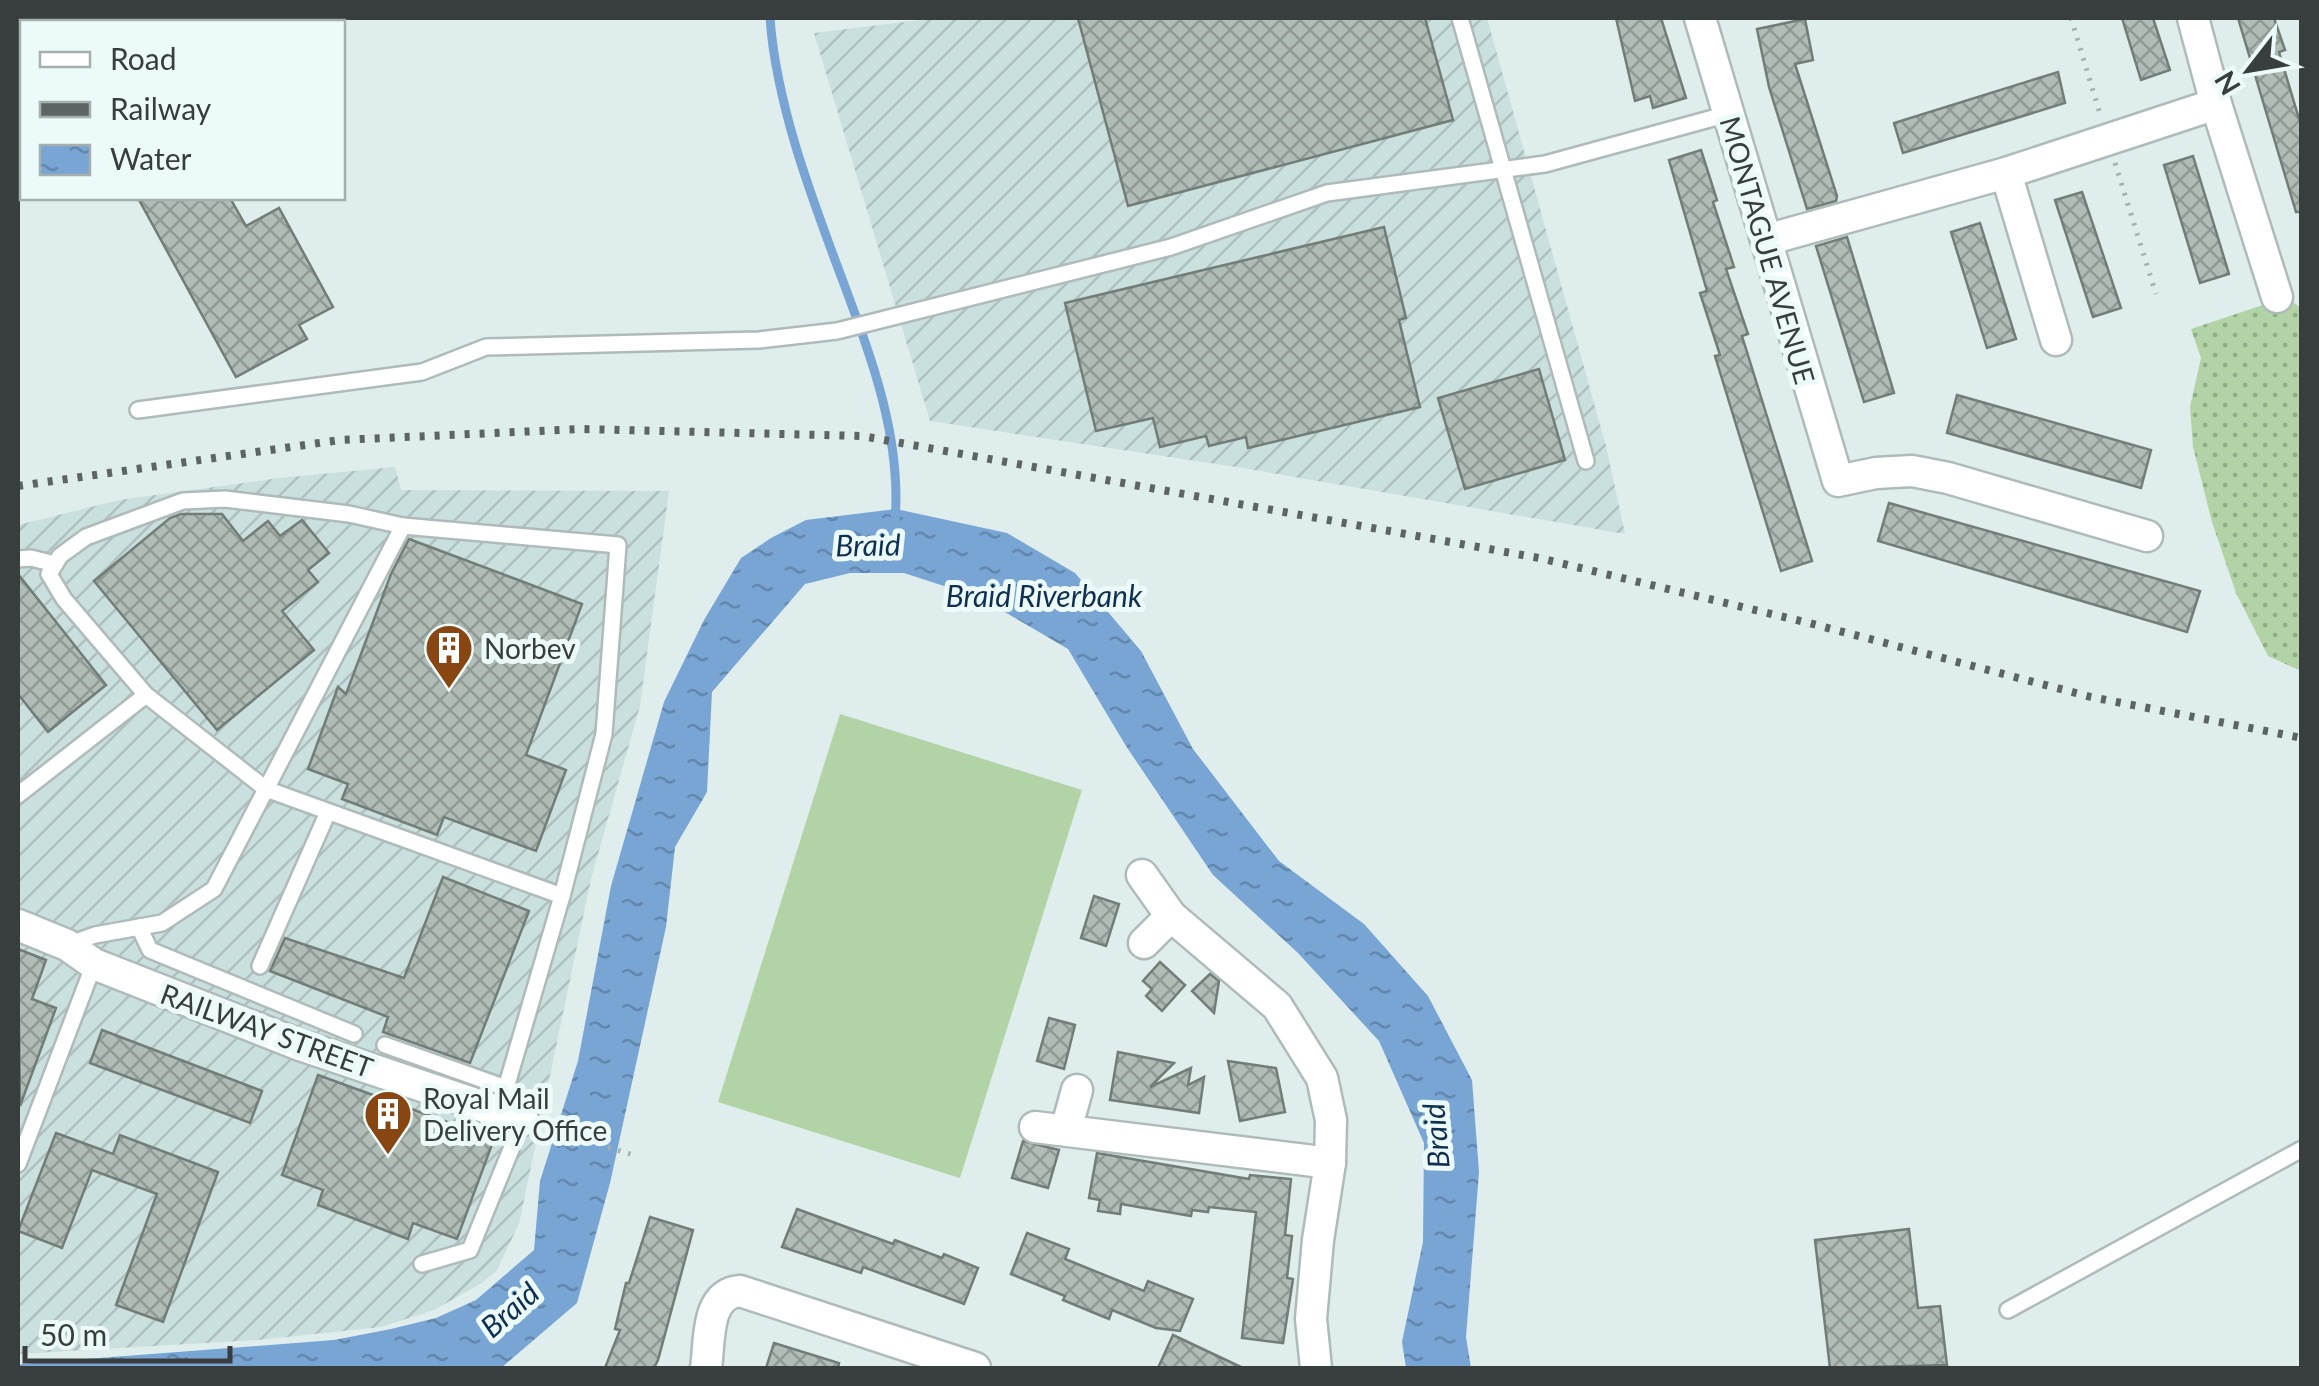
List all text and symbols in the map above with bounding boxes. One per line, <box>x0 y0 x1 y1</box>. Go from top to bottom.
legend <box>20 20 345 200</box>
north arrow <box>2199 20 2299 120</box>
text: Road <box>110 40 177 76</box>
text: N <box>2207 65 2247 101</box>
text: Railway <box>110 90 212 126</box>
street label: MONTAGUE AVENUE <box>1713 112 1823 388</box>
text: Water <box>110 140 192 176</box>
water label: Braid <box>835 525 901 563</box>
water label: Braid Riverbank <box>946 577 1143 613</box>
building icon: Norbev <box>423 622 475 690</box>
place label: Norbev <box>484 631 576 665</box>
street label: RAILWAY STREET <box>156 976 378 1084</box>
place label: Royal Mail Delivery Office <box>423 1081 607 1147</box>
building icon: Royal Mail Delivery Office <box>362 1088 414 1156</box>
water label: Braid <box>1414 1102 1456 1170</box>
water label: Braid <box>473 1274 546 1344</box>
scale bar <box>25 1301 230 1363</box>
text: 50 m <box>40 1316 107 1352</box>

